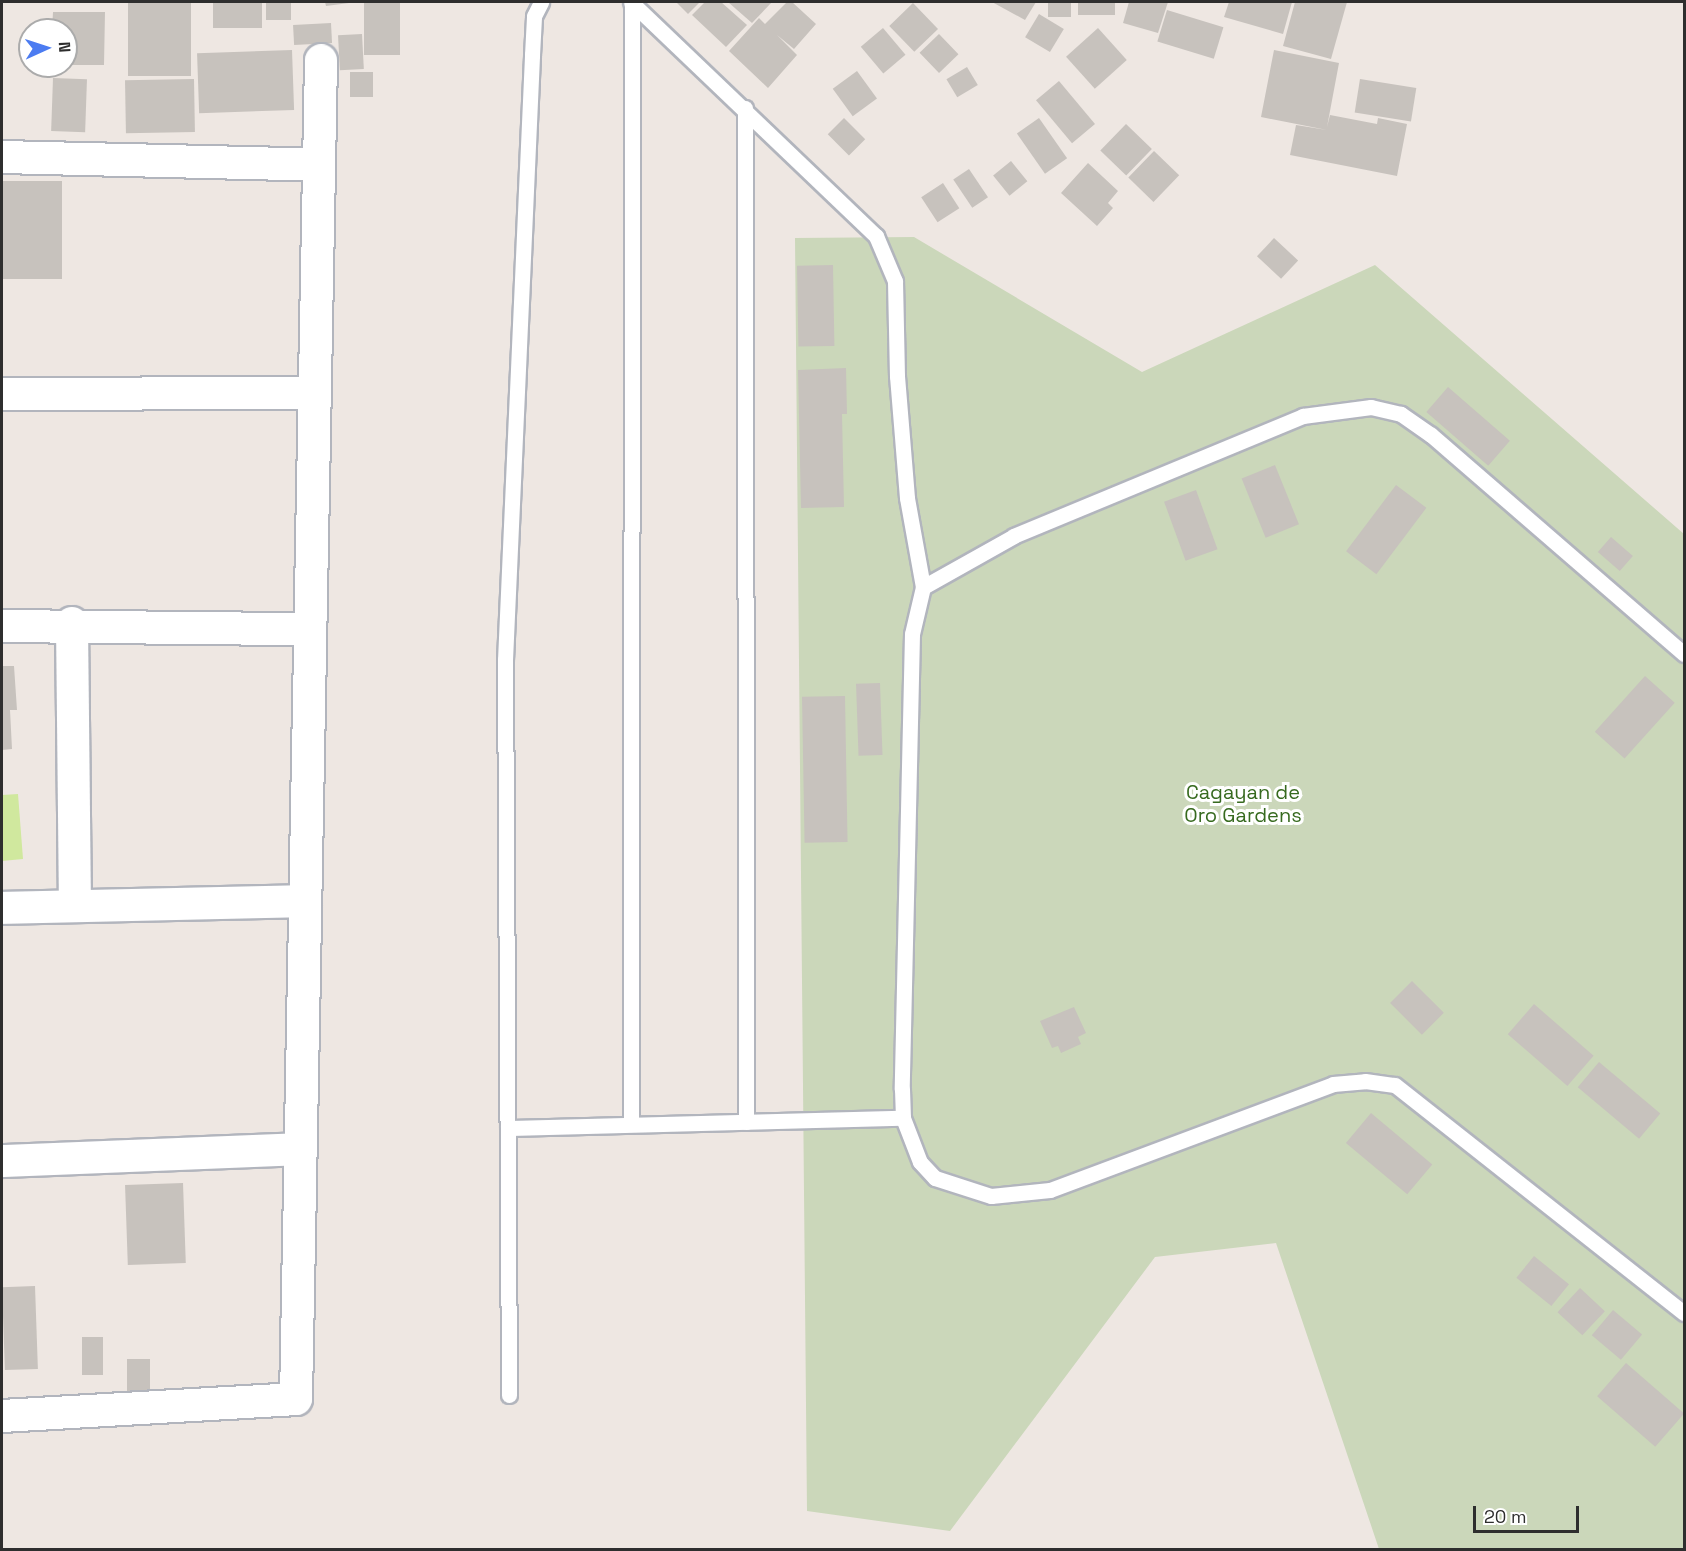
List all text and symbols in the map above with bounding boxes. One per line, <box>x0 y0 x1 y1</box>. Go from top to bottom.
north arrow <box>18 18 78 78</box>
text: N <box>54 41 75 53</box>
park label: Cagayan de Oro Gardens <box>1184 780 1302 827</box>
scale bar <box>1476 1494 1582 1532</box>
text: 20 m <box>1484 1505 1527 1528</box>

